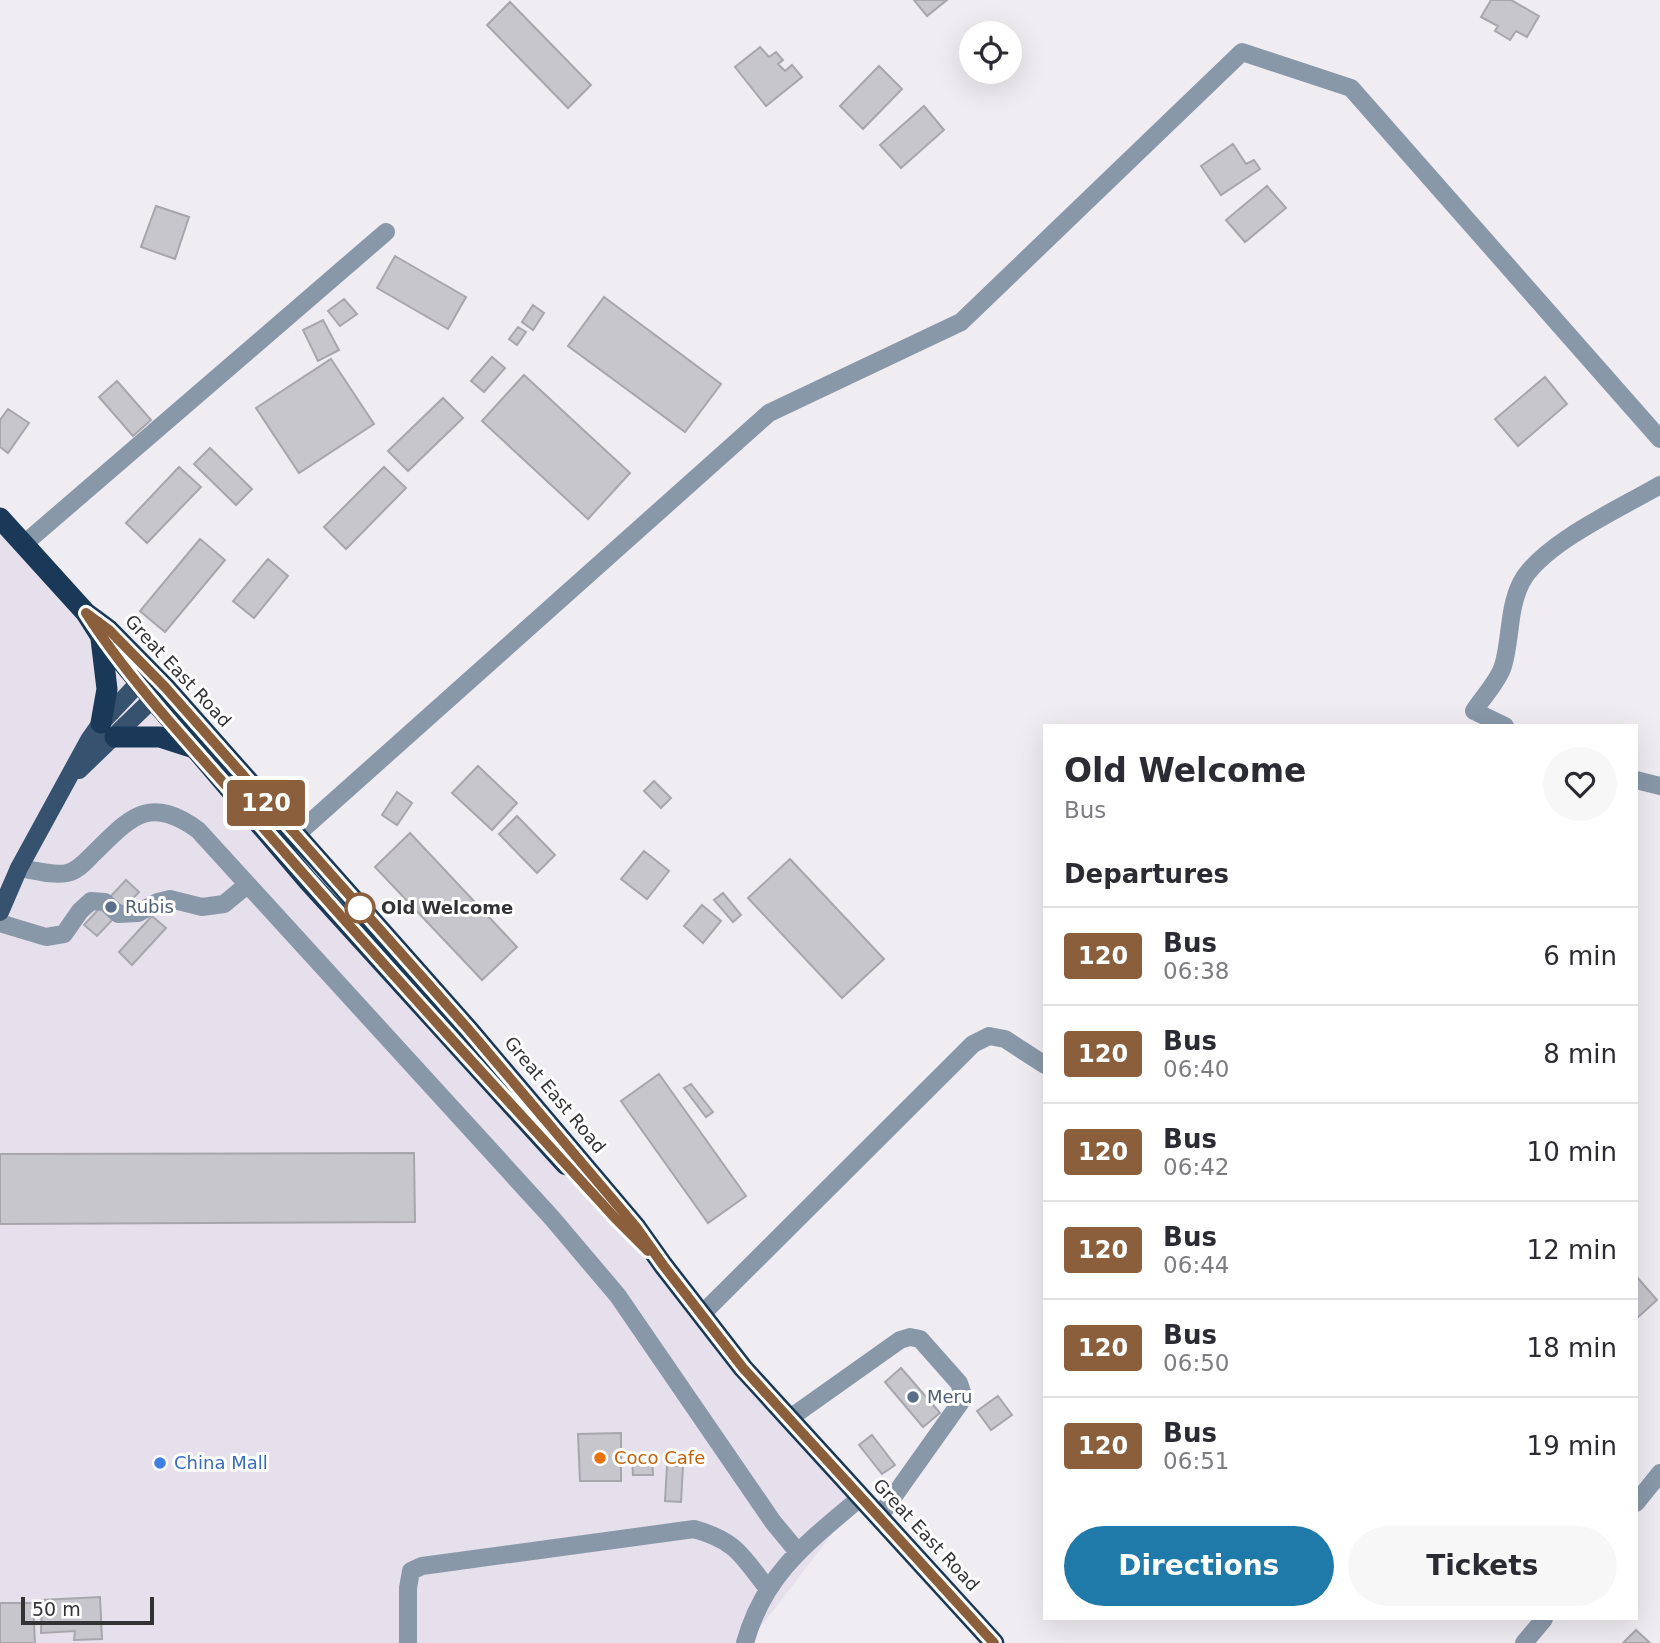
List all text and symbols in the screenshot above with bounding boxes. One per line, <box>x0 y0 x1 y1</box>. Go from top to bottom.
map controls <box>959 21 1022 84</box>
button: locate <box>959 21 1022 84</box>
street label: Great East Road <box>121 610 236 731</box>
button: heart <box>1543 747 1617 821</box>
text: Old Welcome <box>1064 751 1306 790</box>
line badge: 120 <box>226 780 306 826</box>
text: 120 <box>241 789 291 817</box>
text: Bus <box>1064 797 1106 823</box>
text: Departures <box>1064 859 1229 889</box>
marker: Old Welcome <box>345 893 375 923</box>
place label: Rubis <box>125 896 174 917</box>
place label: Old Welcome <box>381 897 513 918</box>
marker: Rubis <box>103 899 119 915</box>
text: Bus <box>1163 928 1217 958</box>
text: 6 min <box>1543 941 1617 971</box>
text: 120 <box>1078 942 1128 970</box>
text: 06:38 <box>1163 958 1229 984</box>
text: Bus <box>1163 1026 1217 1056</box>
street label: Great East Road <box>501 1032 610 1157</box>
text: 8 min <box>1543 1039 1617 1069</box>
text: 120 <box>1078 1040 1128 1068</box>
text: 06:40 <box>1163 1056 1229 1082</box>
text: Bus <box>1163 1124 1217 1154</box>
text: 10 min <box>1527 1137 1617 1167</box>
text: 120 <box>1078 1138 1128 1166</box>
text: 06:42 <box>1163 1154 1229 1180</box>
text: Bus <box>1163 1222 1217 1252</box>
text: 12 min <box>1527 1235 1617 1265</box>
text: 120 <box>1078 1236 1128 1264</box>
text: 06:44 <box>1163 1252 1229 1278</box>
text: Bus <box>1163 1320 1217 1350</box>
text: 18 min <box>1527 1333 1617 1363</box>
text: 120 <box>1078 1334 1128 1362</box>
text: 06:50 <box>1163 1350 1229 1376</box>
place label: Meru <box>927 1386 972 1407</box>
marker: Meru <box>905 1389 921 1405</box>
text: Bus <box>1163 1418 1217 1448</box>
text: 19 min <box>1527 1431 1617 1461</box>
text: 120 <box>1078 1432 1128 1460</box>
place label: Coco Cafe <box>614 1447 705 1468</box>
text: 06:51 <box>1163 1448 1229 1474</box>
marker: Coco Cafe <box>592 1450 608 1466</box>
place label: China Mall <box>174 1452 268 1473</box>
marker: China Mall <box>152 1455 168 1471</box>
street label: Great East Road <box>869 1474 984 1595</box>
button: Directions <box>1064 1526 1334 1606</box>
button: Tickets <box>1348 1526 1617 1606</box>
scale bar <box>21 1594 154 1626</box>
text: 50 m <box>32 1598 81 1620</box>

